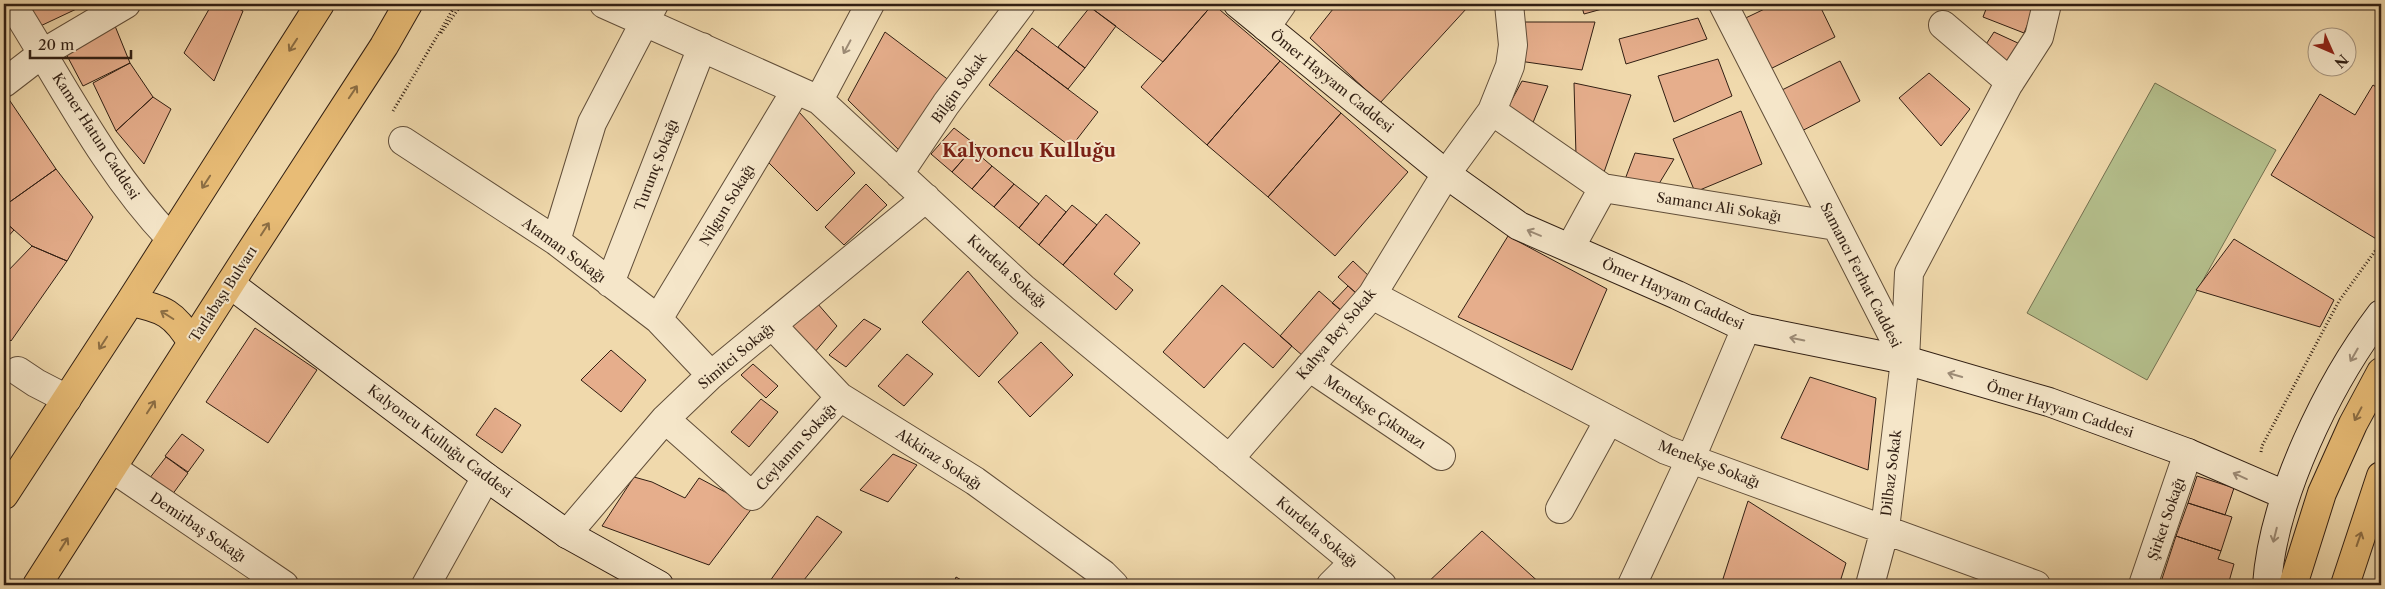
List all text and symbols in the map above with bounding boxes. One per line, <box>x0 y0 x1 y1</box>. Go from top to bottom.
street label: Ömer Hayyam Caddesi <box>1267 26 1397 136</box>
scale bar <box>30 28 131 60</box>
north arrow <box>2308 28 2358 78</box>
text: 20 m <box>38 35 74 54</box>
one-way arrow <box>288 37 298 51</box>
one-way arrow <box>842 39 851 54</box>
street label: Bilgin Sokak <box>927 49 991 127</box>
text: N <box>2331 51 2352 72</box>
street label: Kamer Hatun Caddesi <box>48 69 144 203</box>
one-way arrow <box>349 86 359 100</box>
street label: Turunç Sokağı <box>630 117 682 213</box>
district label: Kalyoncu Kulluğu <box>942 139 1116 162</box>
street label: Nilgun Sokağı <box>696 161 758 249</box>
one-way arrow <box>201 174 211 188</box>
street label: Samancı Ali Sokağı <box>1655 188 1783 226</box>
street label: Samancı Ferhat Caddesi <box>1816 199 1906 351</box>
street label: Ataman Sokağı <box>518 213 609 286</box>
one-way arrow <box>260 222 270 236</box>
one-way arrow <box>1527 227 1542 237</box>
street label: Kurdela Sokağı <box>964 231 1050 311</box>
street label: Tarlabaşı Bulvarı <box>185 243 261 345</box>
street label: Ömer Hayyam Caddesi <box>1599 255 1747 333</box>
street label: Kahya Bey Sokak <box>1293 284 1380 383</box>
one-way arrow <box>160 309 174 319</box>
street label: Simitci Sokağı <box>694 319 778 393</box>
one-way arrow <box>1790 333 1806 343</box>
one-way arrow <box>98 336 109 350</box>
one-way arrow <box>2349 347 2359 362</box>
one-way arrow <box>1948 369 1964 379</box>
street label: Menekşe Çıkmazı <box>1321 371 1429 453</box>
street label: Ömer Hayyam Caddesi <box>1984 377 2136 441</box>
street label: Kalyoncu Kulluğu Caddesi <box>364 381 516 501</box>
one-way arrow <box>146 400 156 414</box>
street label: Ceylanım Sokağı <box>752 400 840 494</box>
one-way arrow <box>2353 407 2363 422</box>
street label: Akkiraz Sokağı <box>892 424 985 493</box>
street label: Dilbaz Sokak <box>1877 428 1905 517</box>
street label: Menekşe Sokağı <box>1655 436 1763 492</box>
one-way arrow <box>2233 471 2248 481</box>
street label: Şirket Sokağı <box>2143 475 2189 563</box>
street label: Demirbaş Sokağı <box>147 488 249 566</box>
street label: Kurdela Sokağı <box>1273 493 1361 571</box>
one-way arrow <box>2270 526 2279 542</box>
one-way arrow <box>2355 531 2364 547</box>
one-way arrow <box>58 537 69 551</box>

